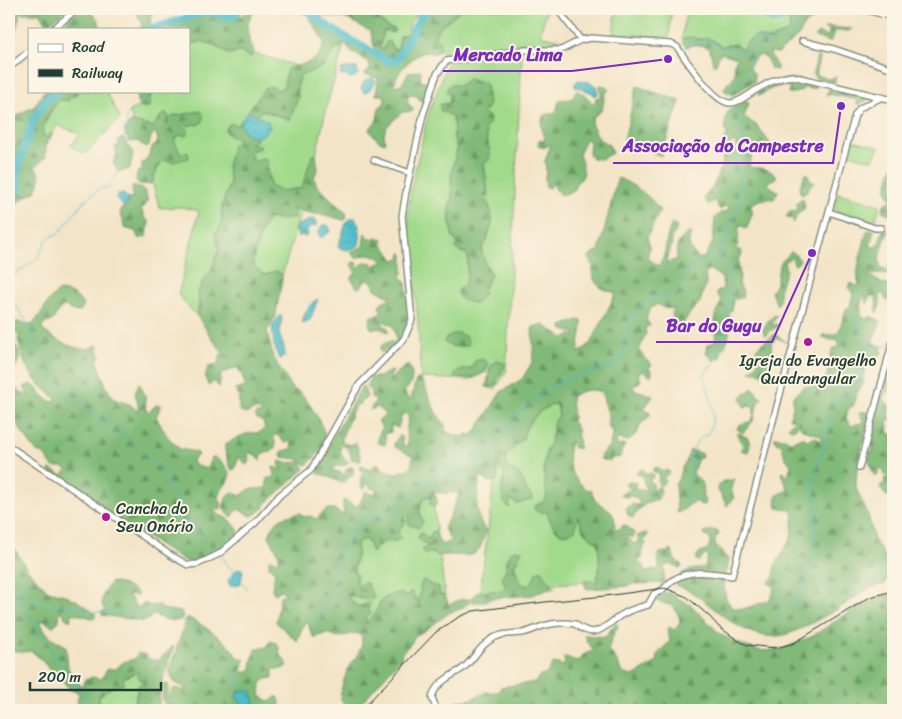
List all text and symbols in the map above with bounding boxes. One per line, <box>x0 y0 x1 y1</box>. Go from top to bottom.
legend <box>28 28 190 92</box>
text: Road <box>72 34 105 60</box>
callout: Mercado Lima <box>443 38 572 71</box>
text: Mercado Lima <box>453 39 563 71</box>
text: Railway <box>72 60 123 86</box>
callout: Associação do Campestre <box>613 130 833 163</box>
text: Associação do Campestre <box>621 130 824 162</box>
callout: Bar do Gugu <box>656 309 772 342</box>
text: Bar do Gugu <box>666 310 762 342</box>
marker: Igreja do Evangelho Quadrangular <box>802 336 814 348</box>
place label: Igreja do Evangelho Quadrangular <box>739 346 876 393</box>
place label: Cancha do Seu Onório <box>116 494 193 541</box>
marker: Cancha do Seu Onório <box>100 511 112 523</box>
scale bar <box>30 659 161 691</box>
text: 200 m <box>38 664 82 690</box>

